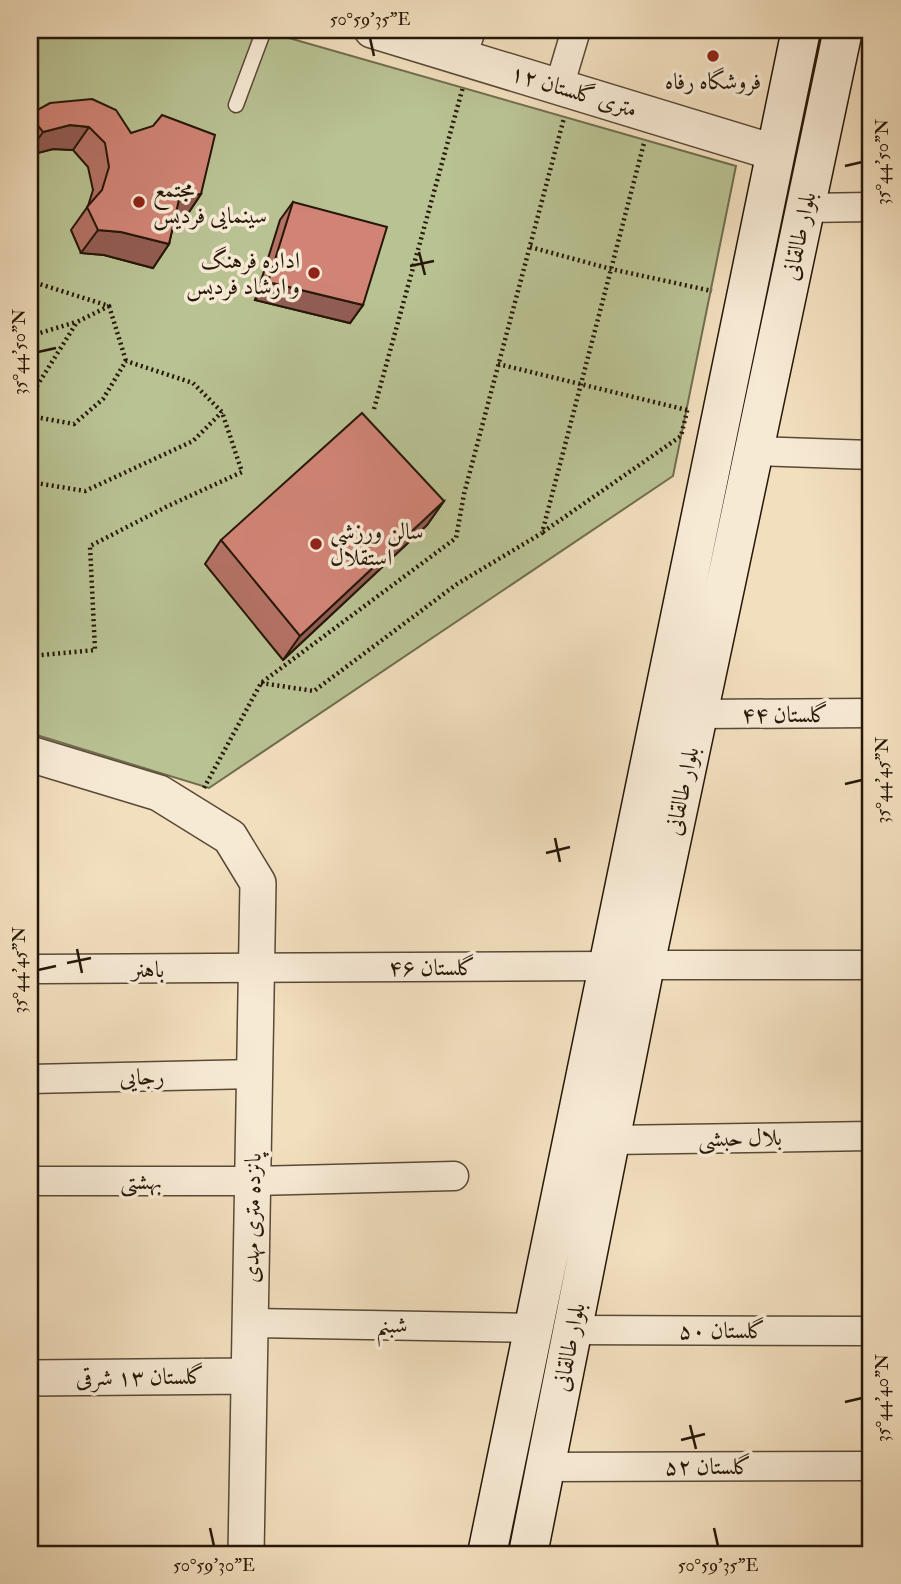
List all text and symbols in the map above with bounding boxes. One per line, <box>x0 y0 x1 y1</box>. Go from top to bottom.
text: 50°59'35"E <box>330 8 410 31</box>
marker: فروشگاه رفاه <box>705 48 721 64</box>
street label: ۱۲ متری گلستان <box>507 58 641 124</box>
place label: فروشگاه رفاه <box>665 67 761 96</box>
text: 35°44'50"N <box>871 119 894 205</box>
place label: مجتمع سینمایی فردیس <box>153 175 267 231</box>
street label: بلوار طالقانی <box>775 189 823 283</box>
marker: مجتمع سینمایی فردیس <box>131 194 147 210</box>
place label: اداره فرهنگ و ارشاد فردیس <box>186 246 300 302</box>
marker: اداره فرهنگ و ارشاد فردیس <box>306 265 322 281</box>
text: 35°44'50"N <box>8 309 31 395</box>
place label: سالن ورزشی استقلال <box>330 517 424 572</box>
marker: سالن ورزشی استقلال <box>308 536 324 552</box>
street label: گلستان ۴۴ <box>742 700 828 729</box>
text: 35°44'45"N <box>871 737 894 823</box>
street label: بلوار طالقانی <box>658 744 706 838</box>
text: 35°44'45"N <box>8 927 31 1013</box>
street label: گلستان ۴۶ <box>389 953 475 982</box>
street label: باهنر <box>130 955 164 984</box>
street label: رجایی <box>119 1062 165 1092</box>
street label: بلال حبشی <box>698 1123 782 1155</box>
street label: پانزده متری مهدی <box>236 1151 270 1283</box>
street label: بهشتی <box>120 1167 162 1197</box>
street label: بلوار طالقانی <box>546 1300 592 1394</box>
street label: شبنم <box>376 1310 408 1348</box>
street label: گلستان ۵۰ <box>679 1316 765 1345</box>
text: 35°44'40"N <box>871 1354 894 1442</box>
street label: گلستان ۱۳ شرقی <box>75 1361 205 1394</box>
street label: گلستان ۵۲ <box>665 1452 751 1481</box>
text: 50°59'30"E <box>173 1554 255 1577</box>
text: 50°59'35"E <box>678 1554 758 1577</box>

